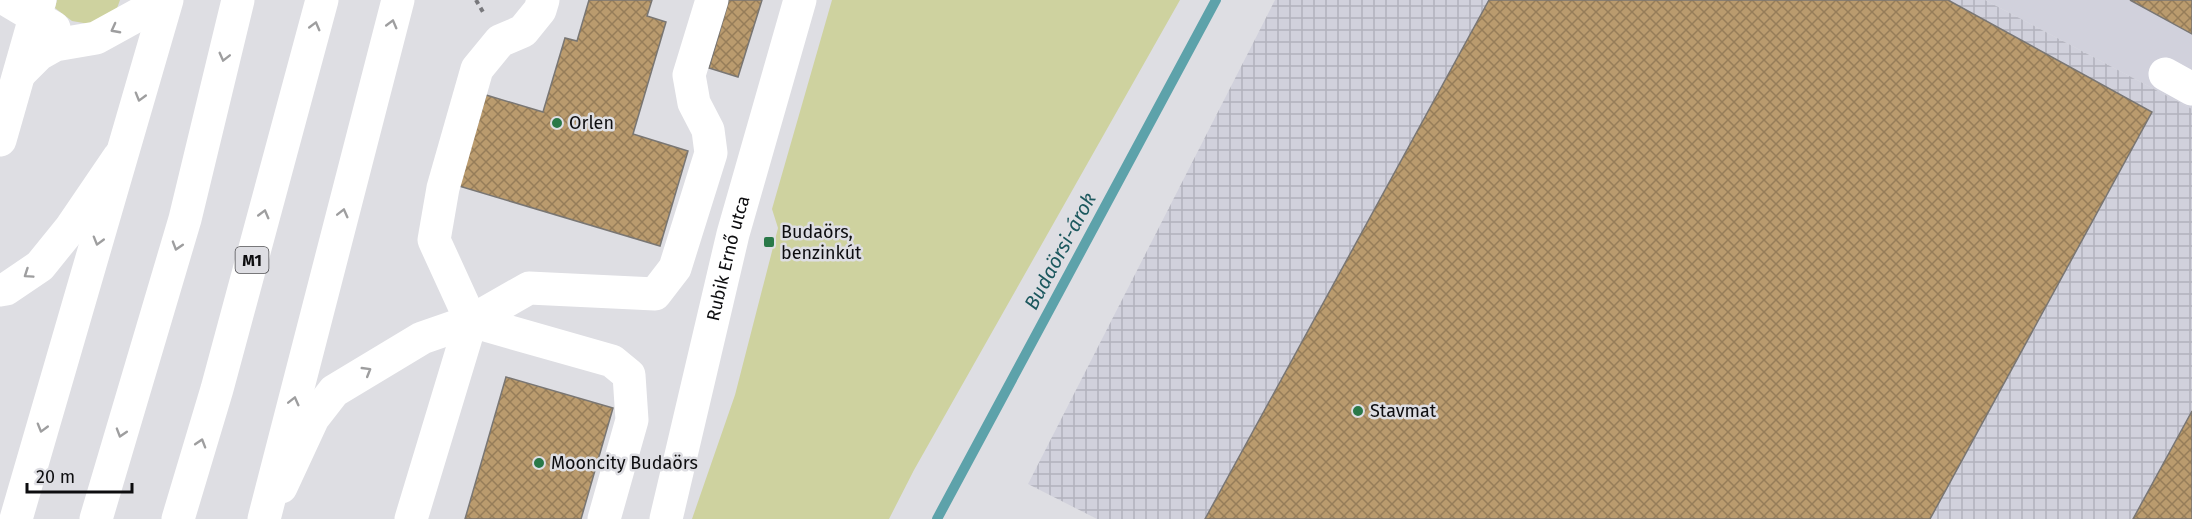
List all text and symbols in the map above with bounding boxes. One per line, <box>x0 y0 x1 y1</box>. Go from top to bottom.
one-way arrow <box>384 19 397 29</box>
one-way arrow <box>307 21 320 31</box>
one-way arrow <box>110 22 121 33</box>
one-way arrow <box>219 52 232 62</box>
one-way arrow <box>135 91 147 102</box>
place label: Orlen <box>569 112 614 134</box>
marker: Orlen <box>550 116 564 130</box>
water label: Budaörsi-árok <box>1019 188 1101 314</box>
street label: Rubik Ernő utca <box>702 193 754 323</box>
one-way arrow <box>335 208 348 218</box>
one-way arrow <box>257 210 269 220</box>
place label: Budaörs, benzinkút <box>781 221 862 264</box>
marker: Budaörs, benzinkút <box>762 235 776 249</box>
one-way arrow <box>93 236 105 246</box>
one-way arrow <box>172 240 184 251</box>
road number: M1 <box>236 247 268 273</box>
one-way arrow <box>23 267 34 278</box>
one-way arrow <box>361 367 371 378</box>
one-way arrow <box>287 397 299 407</box>
place label: Stavmat <box>1370 400 1437 422</box>
marker: Stavmat <box>1351 404 1365 418</box>
one-way arrow <box>37 423 49 433</box>
one-way arrow <box>116 427 128 438</box>
one-way arrow <box>194 438 206 449</box>
place label: Mooncity Budaörs <box>551 452 698 474</box>
scale bar <box>27 456 132 494</box>
marker: Mooncity Budaörs <box>532 456 546 470</box>
text: 20 m <box>36 466 75 488</box>

